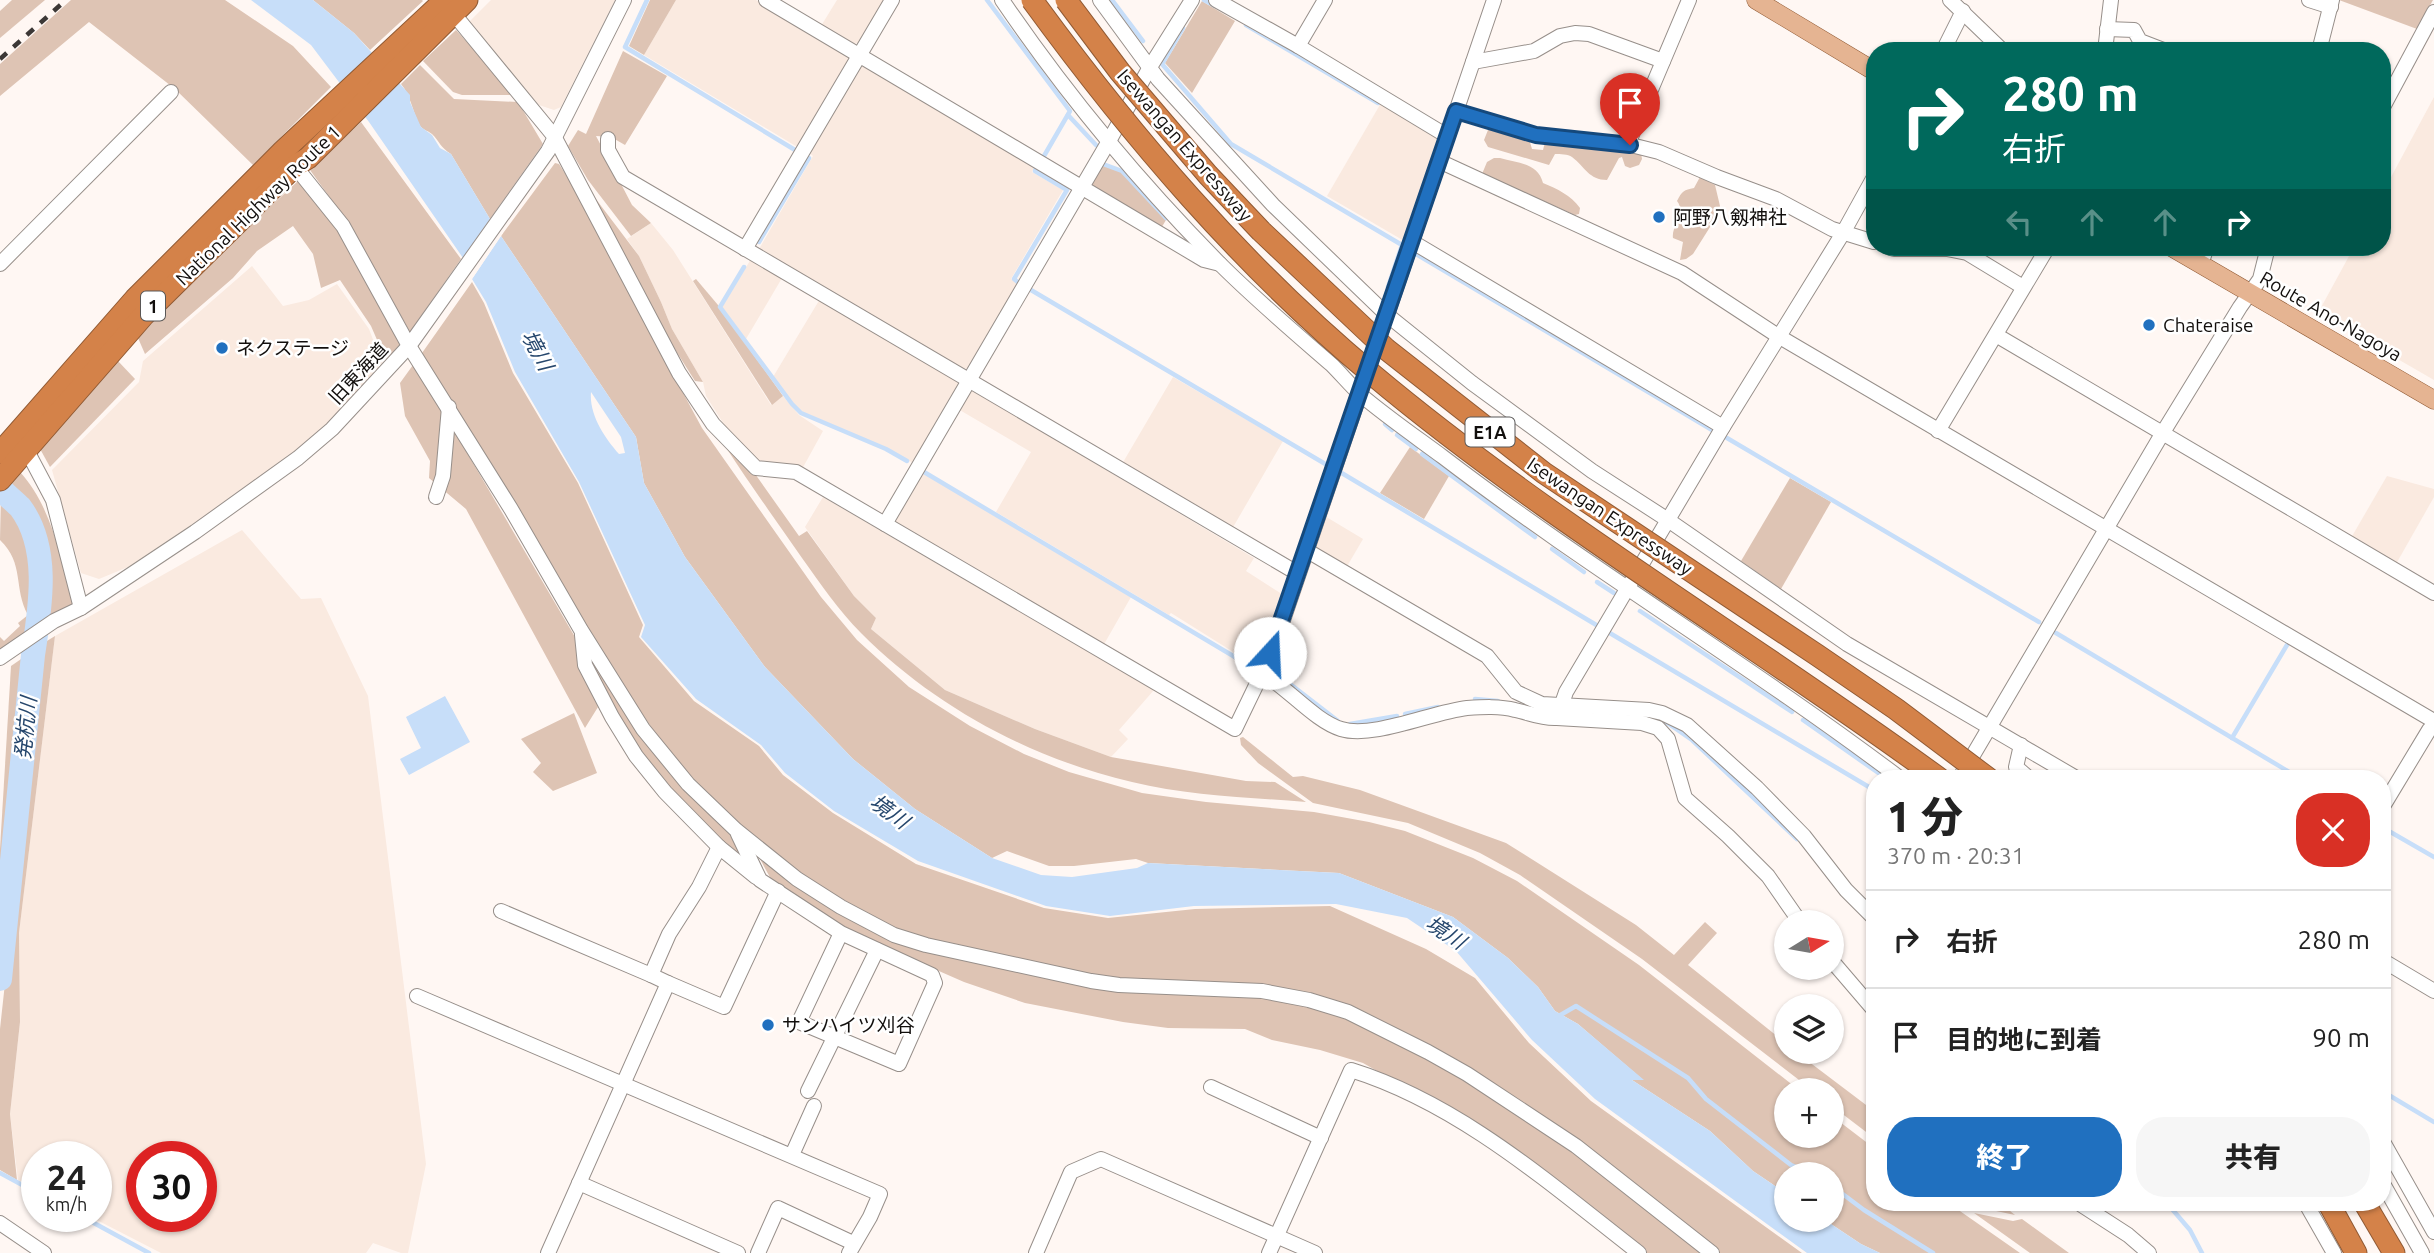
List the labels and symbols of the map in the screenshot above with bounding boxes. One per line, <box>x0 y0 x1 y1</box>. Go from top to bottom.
street label: Isewangan Expressway <box>1113 65 1257 225</box>
pin <box>1600 73 1660 145</box>
street label: National Highway Route 1 <box>171 120 345 290</box>
place label: 阿野八剱神社 <box>1673 206 1787 228</box>
marker: 阿野八剱神社 <box>1651 209 1667 225</box>
street label: Route Ano-Nagoya <box>2256 266 2406 366</box>
road number: 1 <box>141 292 165 320</box>
place label: Chateraise <box>2163 314 2253 336</box>
marker: Chateraise <box>2141 317 2157 333</box>
water label: 境川 <box>518 326 559 376</box>
place label: ネクステージ <box>236 337 349 359</box>
street label: 旧東海道 <box>324 338 392 408</box>
marker: ネクステージ <box>214 340 230 356</box>
road number: E1A <box>1466 418 1514 446</box>
street label: Isewangan Expressway <box>1523 453 1697 579</box>
position arrow <box>1233 616 1307 690</box>
water label: 発杭川 <box>10 693 40 761</box>
water label: 境川 <box>866 789 916 834</box>
water label: 境川 <box>1422 910 1472 955</box>
north arrow <box>1774 910 1844 980</box>
place label: サンハイツ刈谷 <box>782 1014 915 1036</box>
marker: サンハイツ刈谷 <box>760 1017 776 1033</box>
speed limit sign: 30 <box>126 1141 217 1232</box>

